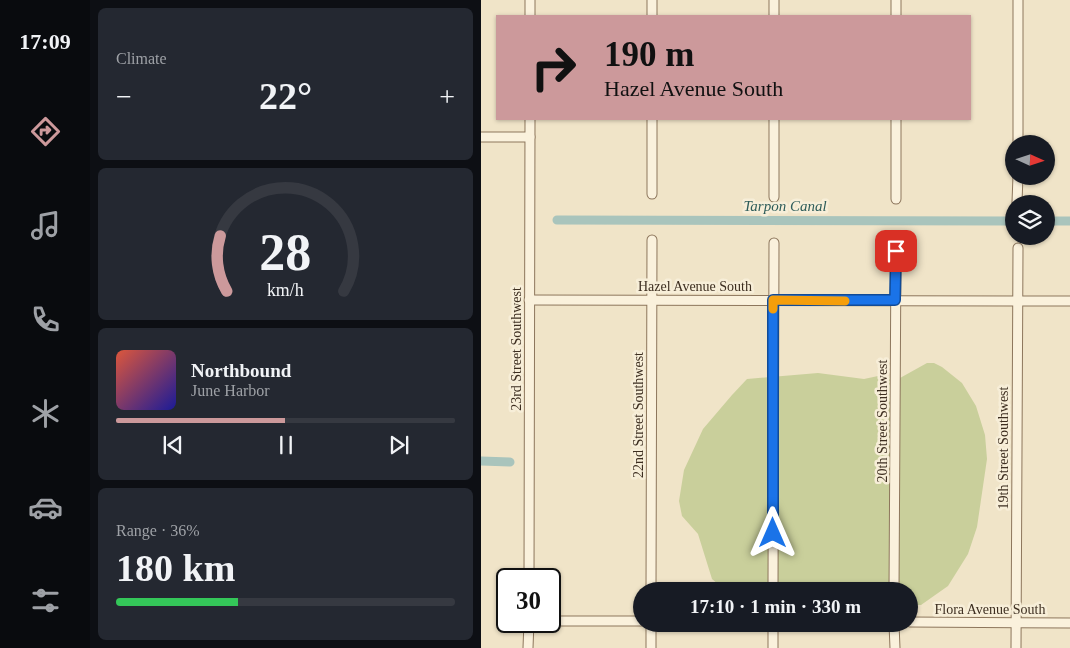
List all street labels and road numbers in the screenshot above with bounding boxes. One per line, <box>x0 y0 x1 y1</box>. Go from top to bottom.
street label: Hazel Avenue South <box>638 279 752 294</box>
street label: 23rd Street Southwest <box>509 287 524 411</box>
street label: 22nd Street Southwest <box>631 352 646 478</box>
street label: 20th Street Southwest <box>875 359 890 482</box>
street label: 19th Street Southwest <box>996 386 1011 509</box>
street label: Flora Avenue South <box>935 602 1045 617</box>

